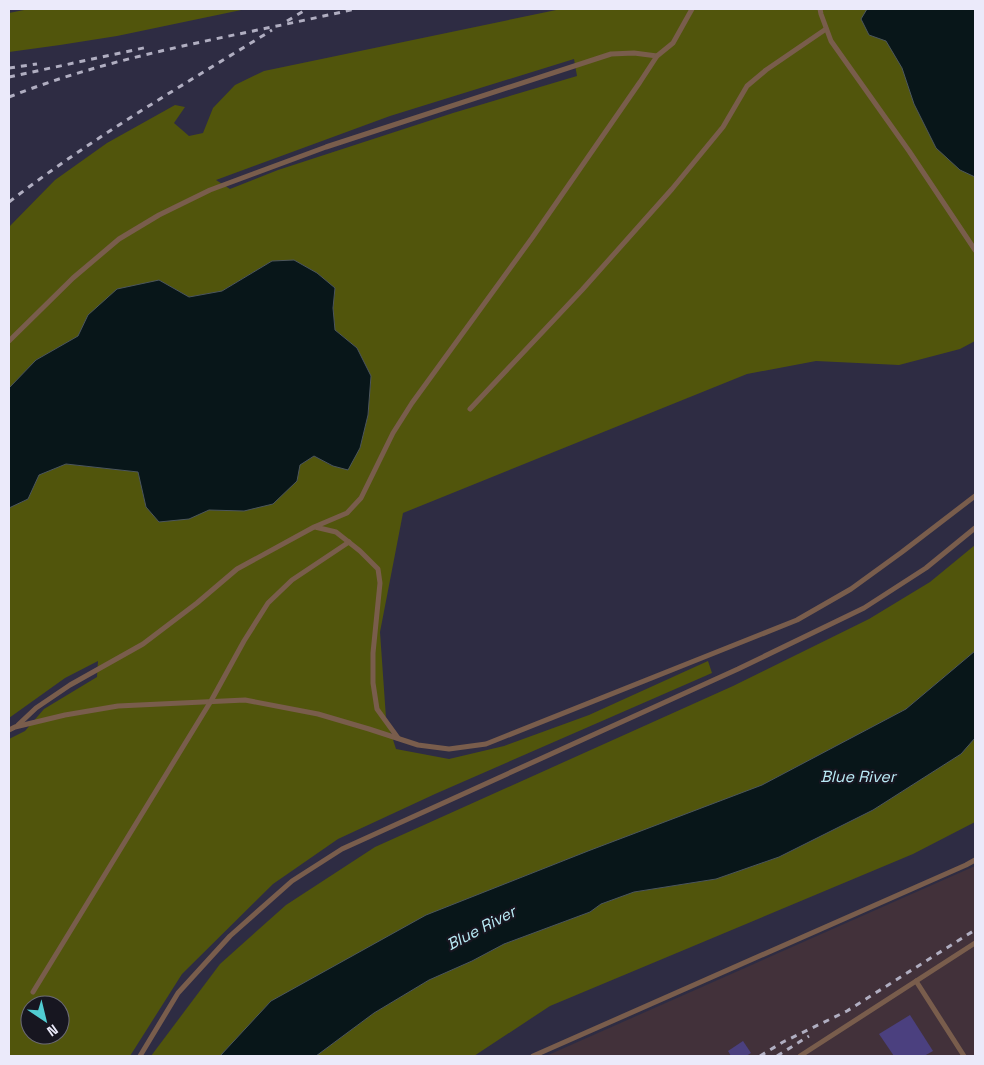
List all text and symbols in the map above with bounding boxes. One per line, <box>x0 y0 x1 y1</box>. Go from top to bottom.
water label: Blue River <box>820 766 898 787</box>
water label: Blue River <box>443 900 521 955</box>
north arrow <box>20 995 70 1045</box>
text: N <box>43 1021 61 1041</box>

